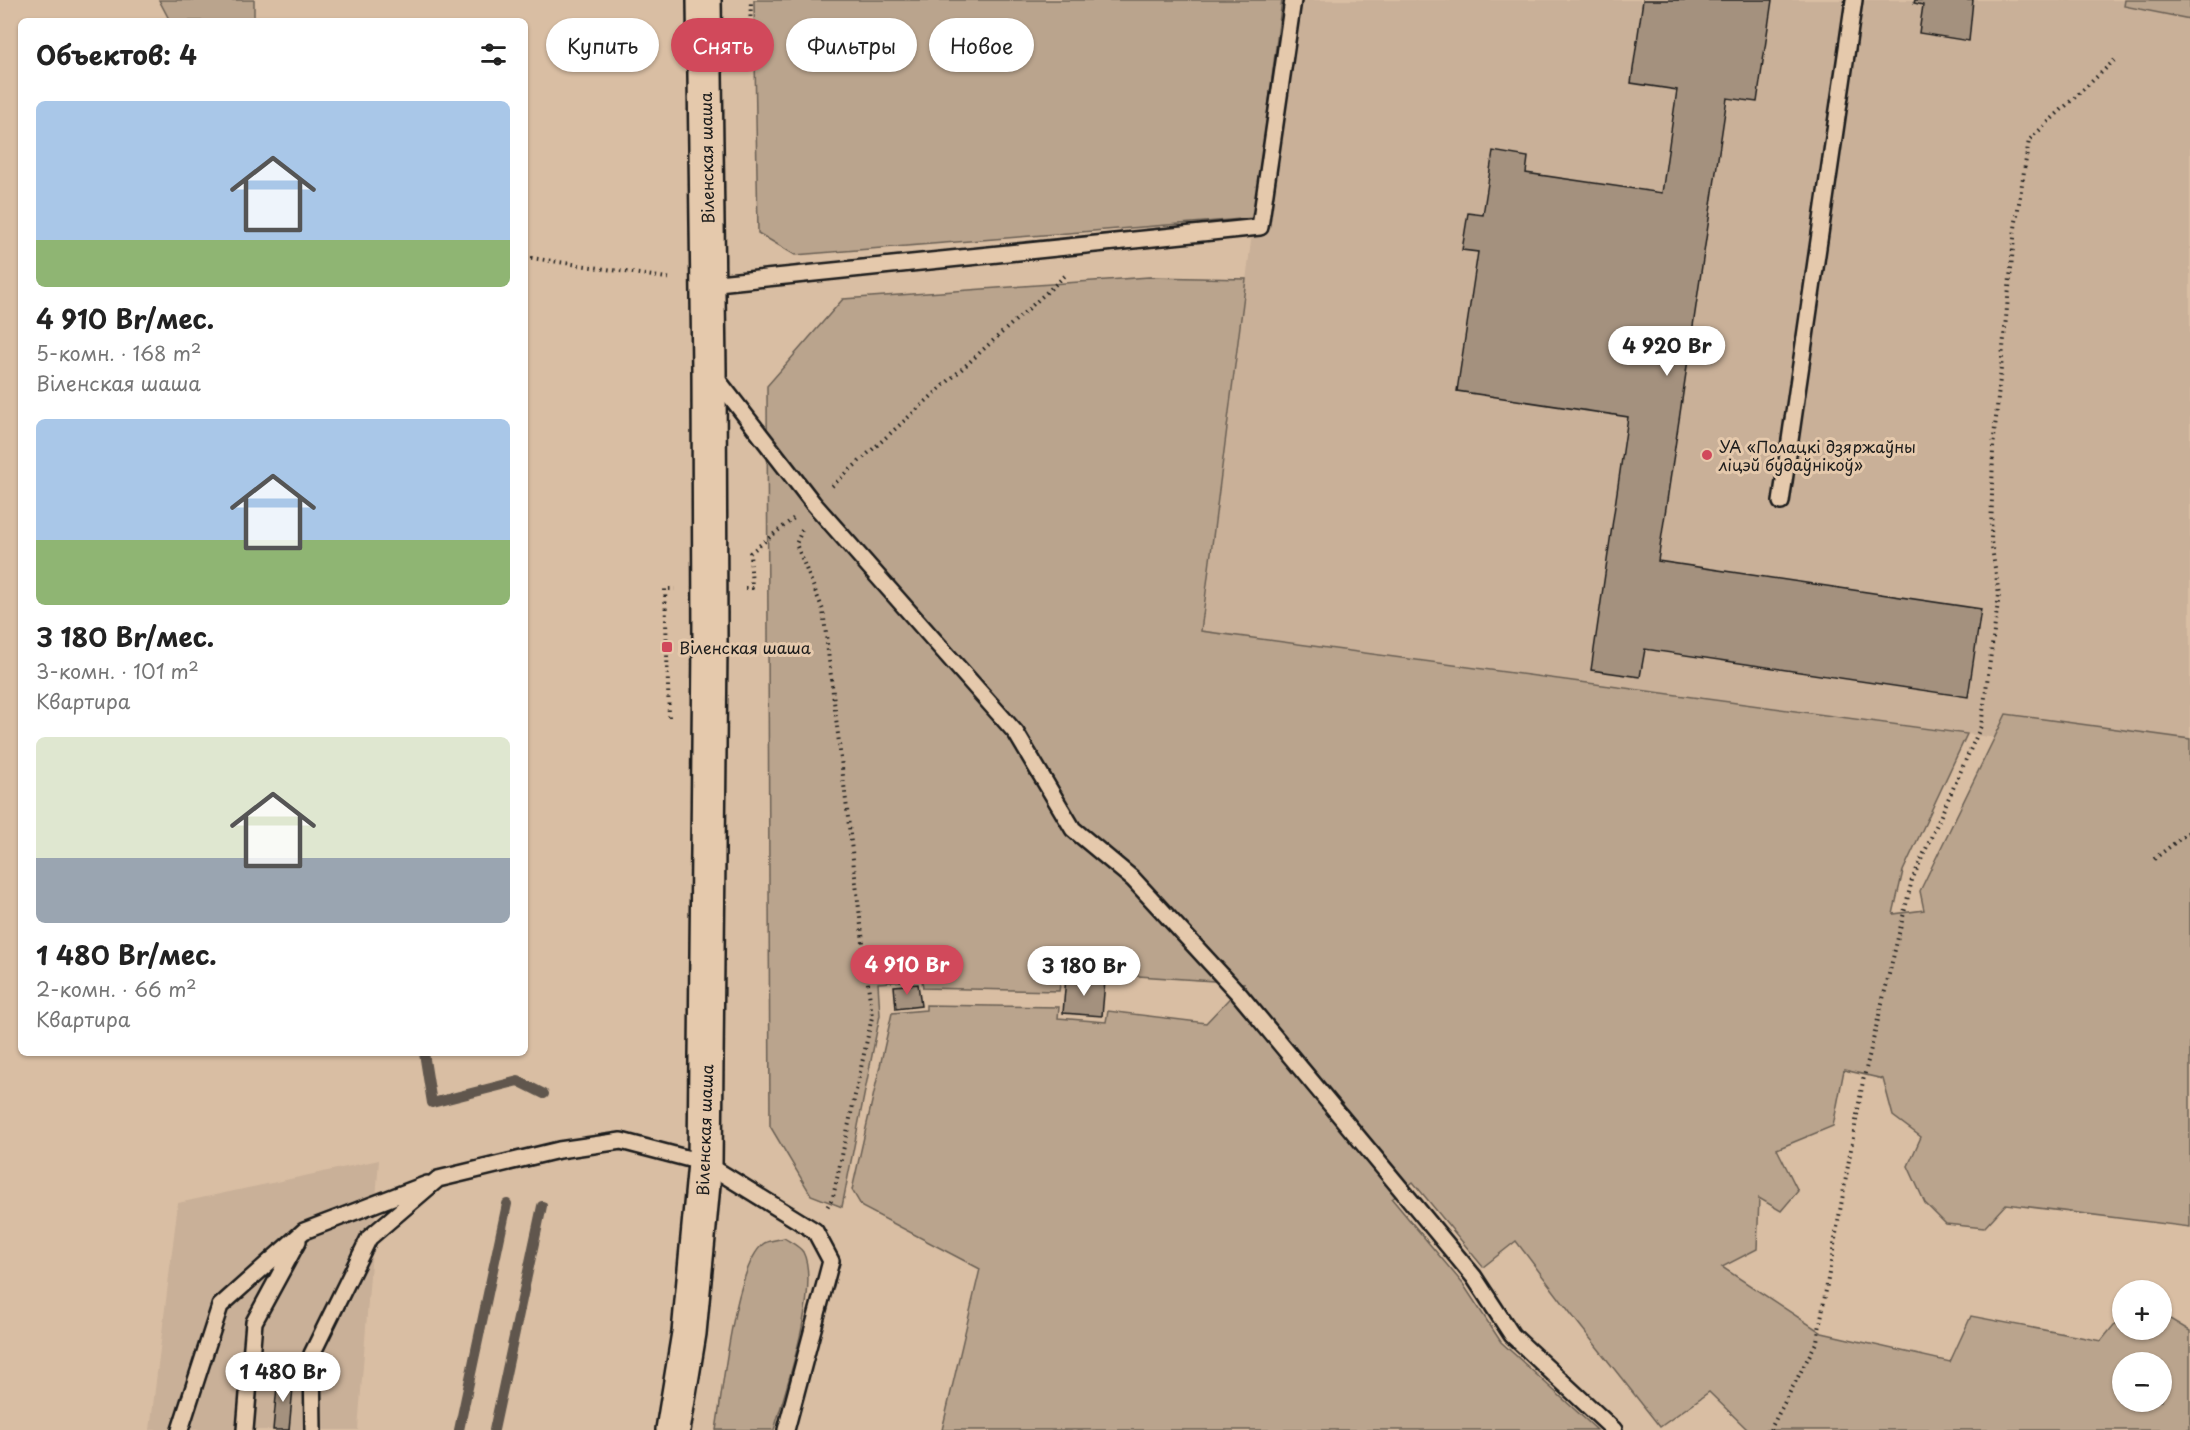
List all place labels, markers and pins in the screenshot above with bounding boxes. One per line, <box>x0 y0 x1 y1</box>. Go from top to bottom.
pin: 4 920 Br <box>1605 326 1729 377</box>
place label: УА «Полацкі дзяржаўны ліцэй будаўнікоў» <box>1718 434 1916 476</box>
marker: УА «Полацкі дзяржаўны ліцэй будаўнікоў» <box>1700 448 1714 462</box>
place label: Віленская шаша <box>679 635 811 659</box>
marker: Віленская шаша <box>660 640 674 654</box>
pin: 4 910 Br <box>845 945 969 996</box>
pin: 3 180 Br <box>1022 946 1146 997</box>
pin: 1 480 Br <box>221 1352 345 1403</box>

